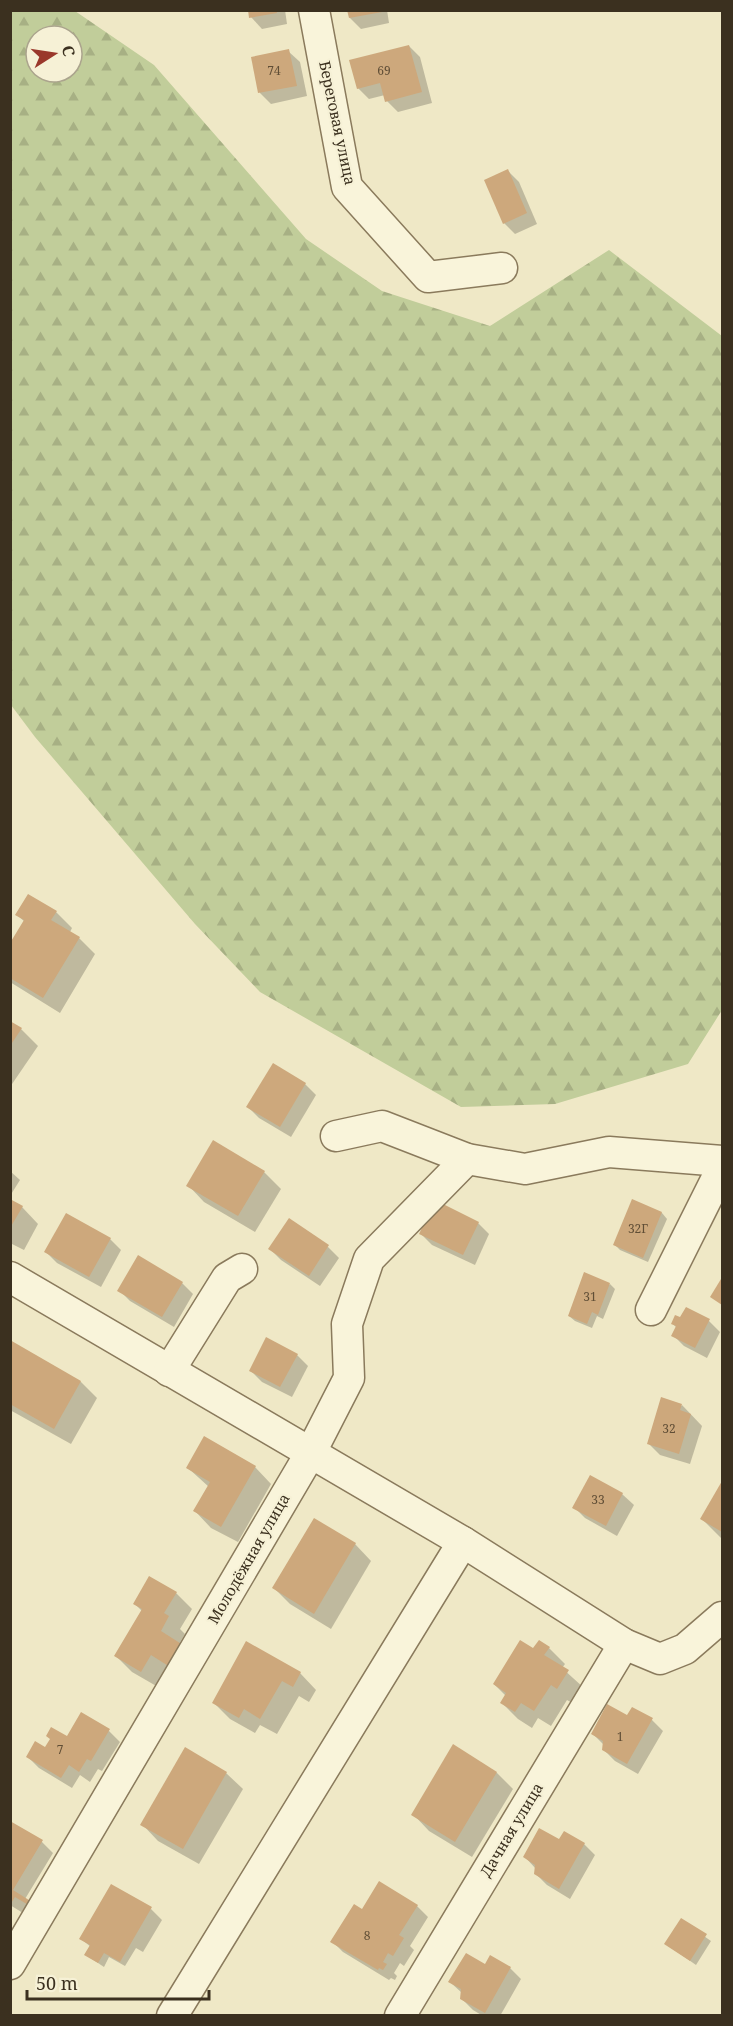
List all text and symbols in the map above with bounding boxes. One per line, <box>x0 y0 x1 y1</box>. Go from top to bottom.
north arrow <box>24 24 84 84</box>
text: С <box>57 43 81 58</box>
street label: Береговая улица <box>315 59 361 187</box>
house number: 74 <box>267 62 281 79</box>
house number: 69 <box>377 62 391 79</box>
house number: 32Г <box>628 1220 648 1237</box>
house number: 31 <box>583 1288 597 1305</box>
house number: 32 <box>662 1420 676 1437</box>
street label: Молодёжная улица <box>203 1490 294 1627</box>
house number: 33 <box>591 1491 605 1508</box>
house number: 1 <box>617 1728 623 1745</box>
house number: 7 <box>57 1741 64 1758</box>
street label: Дачная улица <box>475 1779 547 1880</box>
house number: 8 <box>364 1927 371 1944</box>
scale bar <box>27 1963 208 2001</box>
text: 50 m <box>36 1971 78 1995</box>

